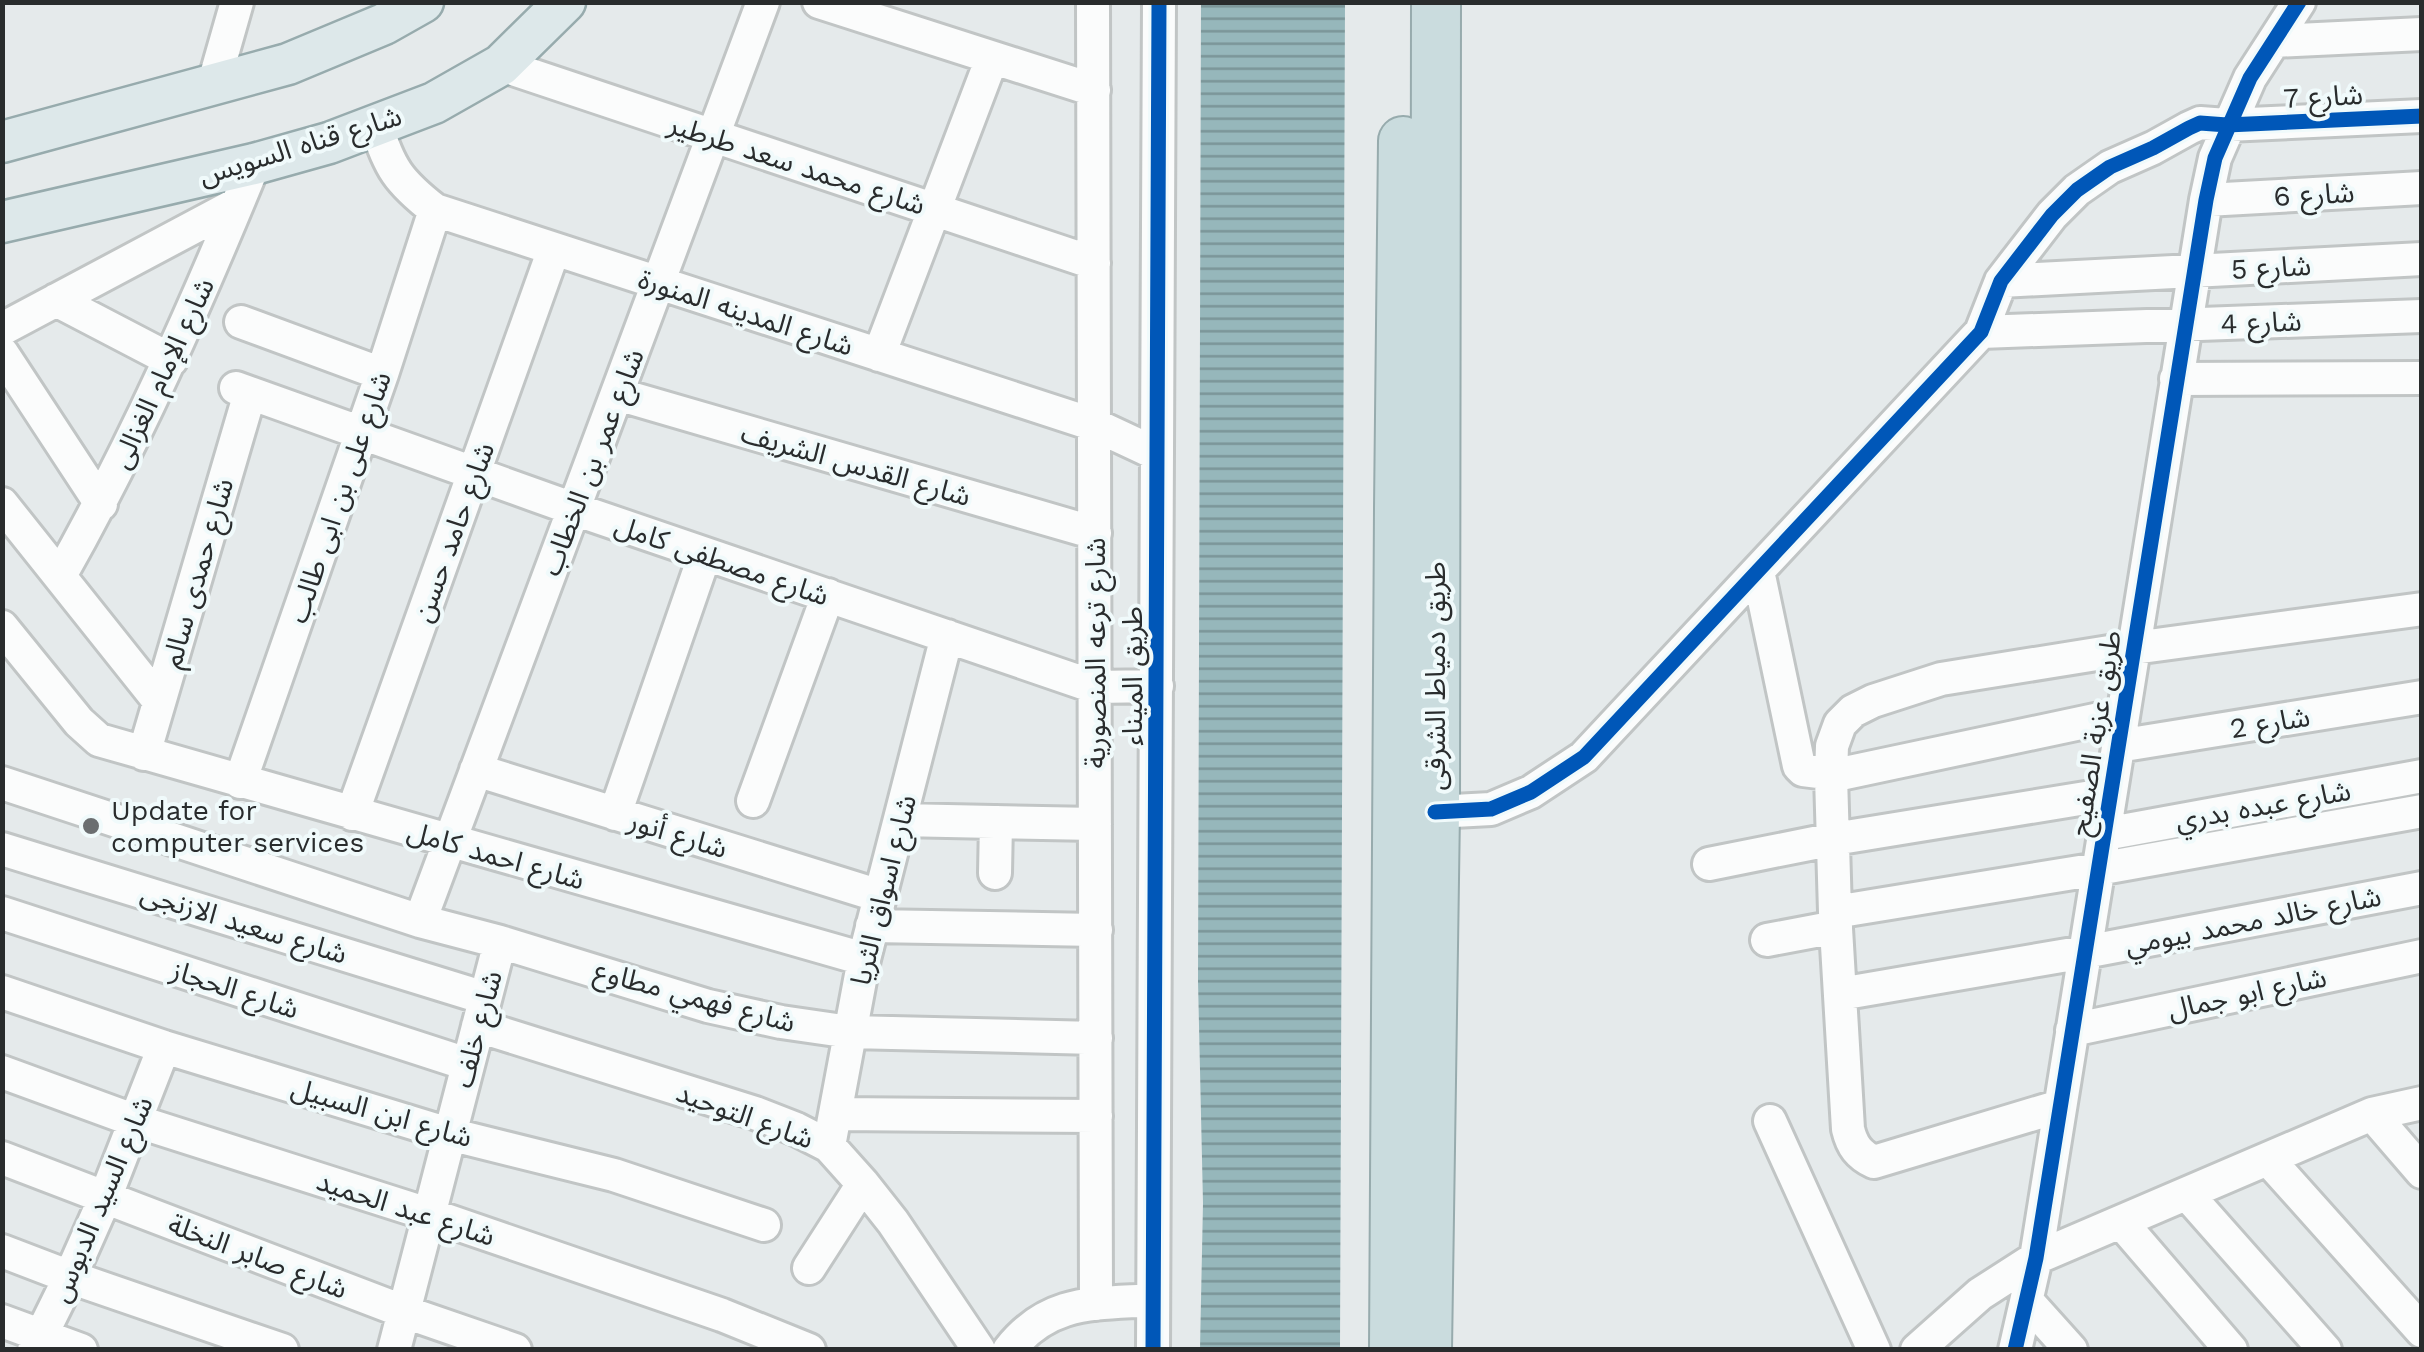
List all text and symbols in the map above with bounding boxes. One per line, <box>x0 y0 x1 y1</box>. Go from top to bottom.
street label: شارع 7 <box>2282 78 2364 119</box>
street label: شارع قناه السويس <box>195 99 407 196</box>
street label: شارع محمد سعد طرطير <box>662 107 929 225</box>
street label: شارع 6 <box>2273 176 2356 217</box>
street label: شارع 5 <box>2230 249 2312 290</box>
street label: شارع المدينه المنورة <box>633 262 857 367</box>
street label: شارع الإمام الغزالى <box>104 273 225 475</box>
street label: شارع 4 <box>2220 305 2302 344</box>
street label: شارع عمر بن الخطاب <box>534 344 655 582</box>
street label: شارع على بن ابى طالب <box>281 367 402 628</box>
street label: شارع القدس الشريف <box>736 416 974 517</box>
street label: شارع حامد حسن <box>406 438 505 628</box>
street label: شارع حمدى سالم <box>155 475 245 673</box>
street label: شارع مصطفى كامل <box>609 508 833 616</box>
street label: شارع ترعه المنصورية <box>1079 537 1116 769</box>
street label: طريق دمياط الشرقى <box>1419 561 1453 791</box>
street label: طريق الميناء <box>1116 606 1150 746</box>
street label: طريق عزبة الصفيح <box>2063 628 2132 839</box>
street label: شارع 2 <box>2228 700 2313 749</box>
street label: شارع عبده بدري <box>2173 774 2354 842</box>
street label: شارع اسواق الثريا <box>844 792 927 990</box>
place label: Update for computer services <box>111 794 364 859</box>
street label: شارع أنور <box>622 802 732 869</box>
street label: شارع احمد كامل <box>402 814 588 900</box>
marker: Update for computer services <box>80 815 102 837</box>
street label: شارع سعيد الازنجى <box>136 876 351 974</box>
street label: شارع خالد محمد بيومي <box>2122 879 2385 966</box>
street label: شارع الحجاز <box>165 953 303 1029</box>
street label: شارع فهمي مطاوع <box>590 954 799 1044</box>
street label: شارع ابو جمال <box>2165 961 2330 1030</box>
street label: شارع خلف <box>446 967 513 1092</box>
street label: شارع ابن السبيل <box>287 1071 476 1158</box>
street label: شارع التوحيد <box>670 1075 818 1159</box>
street label: شارع السيد الدبوس <box>43 1091 163 1309</box>
street label: شارع عبد الحميد <box>311 1164 499 1257</box>
street label: شارع صابر النخلة <box>162 1207 352 1309</box>

